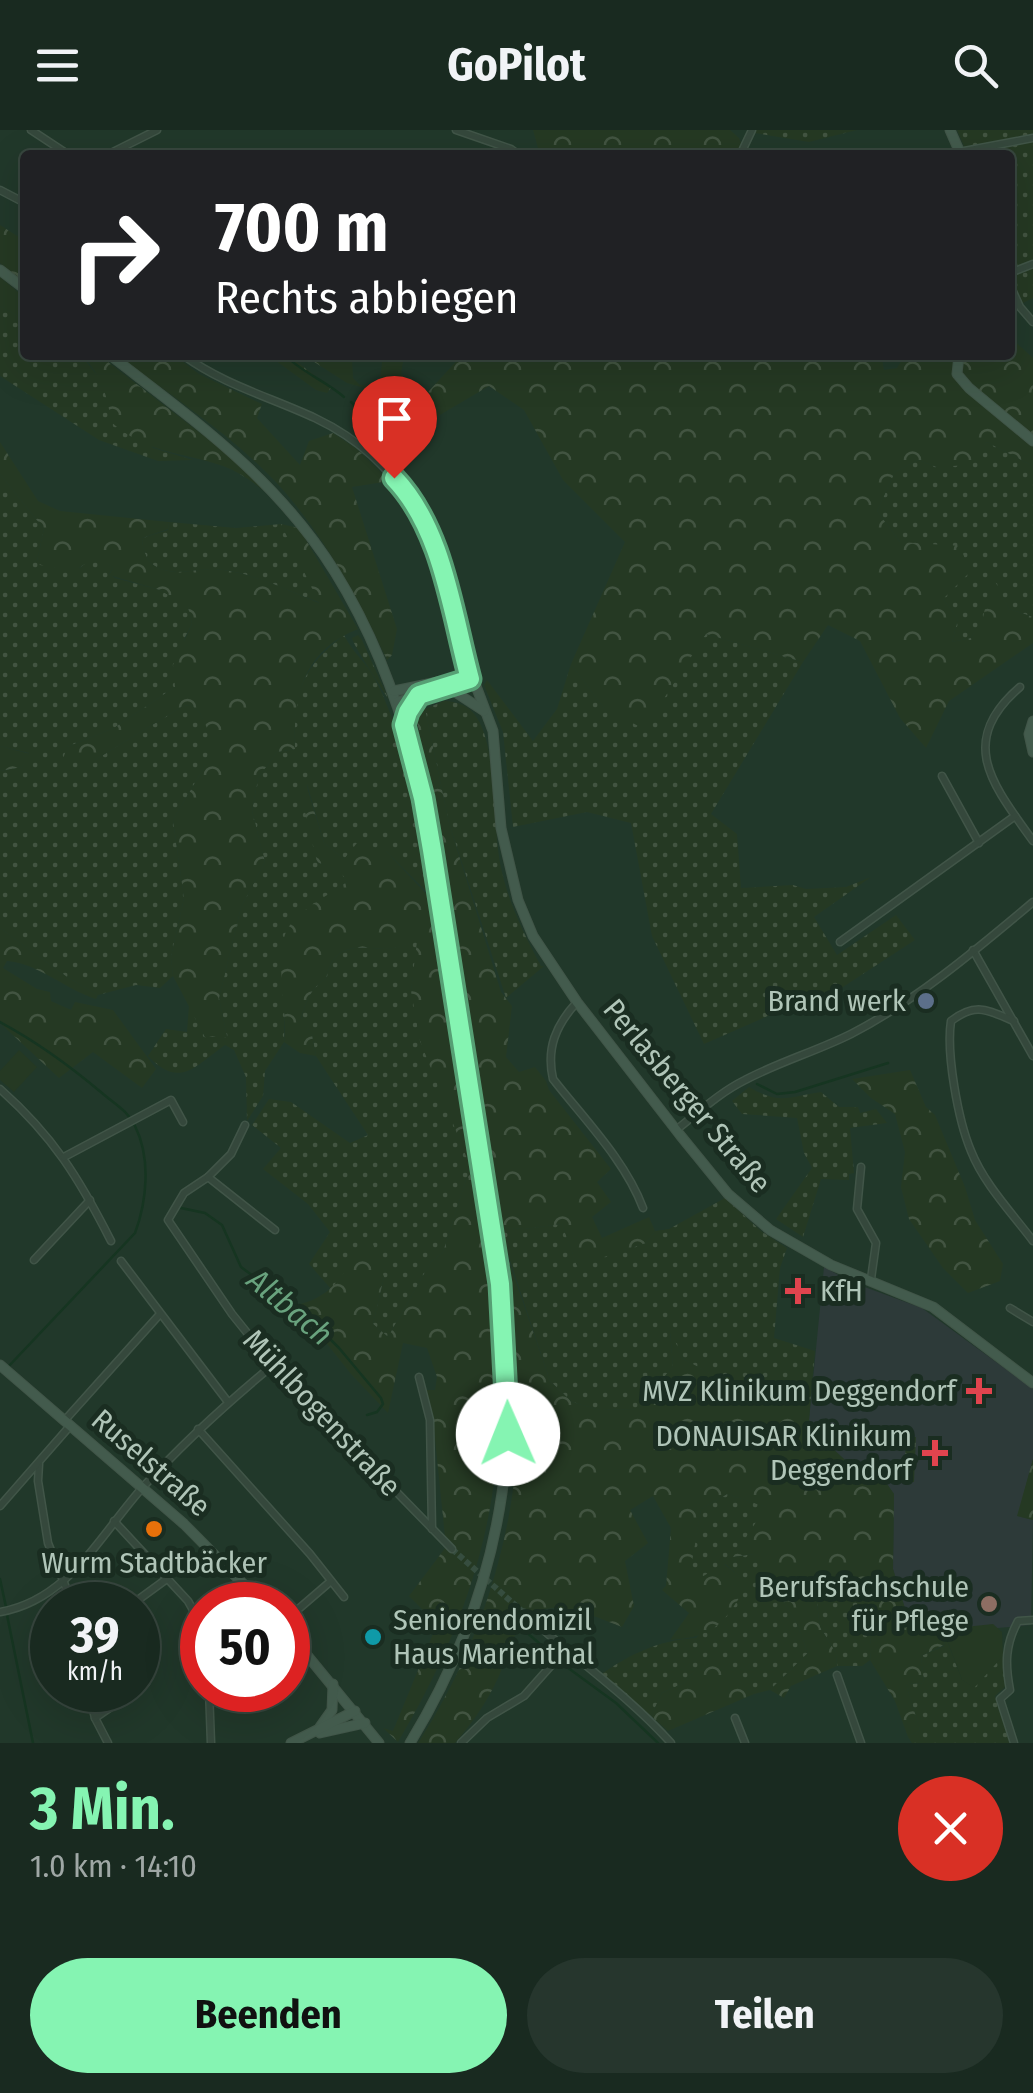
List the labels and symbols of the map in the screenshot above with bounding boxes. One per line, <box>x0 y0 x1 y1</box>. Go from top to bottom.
pin <box>352 376 437 479</box>
place label: Brand werk <box>767 983 906 1019</box>
marker: Brand werk <box>915 990 937 1012</box>
street label: Perlasberger Straße <box>596 992 778 1200</box>
water label: Altbach <box>239 1260 340 1353</box>
place label: KfH <box>820 1273 863 1309</box>
marker: KfH <box>785 1278 811 1304</box>
street label: Mühlbogenstraße <box>236 1322 408 1504</box>
place label: MVZ Klinikum Deggendorf <box>642 1373 958 1409</box>
marker: MVZ Klinikum Deggendorf <box>966 1378 992 1404</box>
position arrow <box>456 1382 560 1486</box>
street label: Ruselstraße <box>84 1402 218 1524</box>
place label: DONAUISAR Klinikum Deggendorf <box>655 1418 914 1488</box>
marker: DONAUISAR Klinikum Deggendorf <box>922 1440 948 1466</box>
marker: Wurm Stadtbäcker <box>143 1518 165 1540</box>
place label: Wurm Stadtbäcker <box>41 1545 267 1581</box>
place label: Berufsfachschule für Pflege <box>758 1569 969 1639</box>
speed limit sign: 50 <box>180 1582 310 1712</box>
marker: Berufsfachschule für Pflege <box>978 1593 1000 1615</box>
place label: Seniorendomizil Haus Marienthal <box>393 1602 594 1672</box>
marker: Seniorendomizil Haus Marienthal <box>362 1626 384 1648</box>

